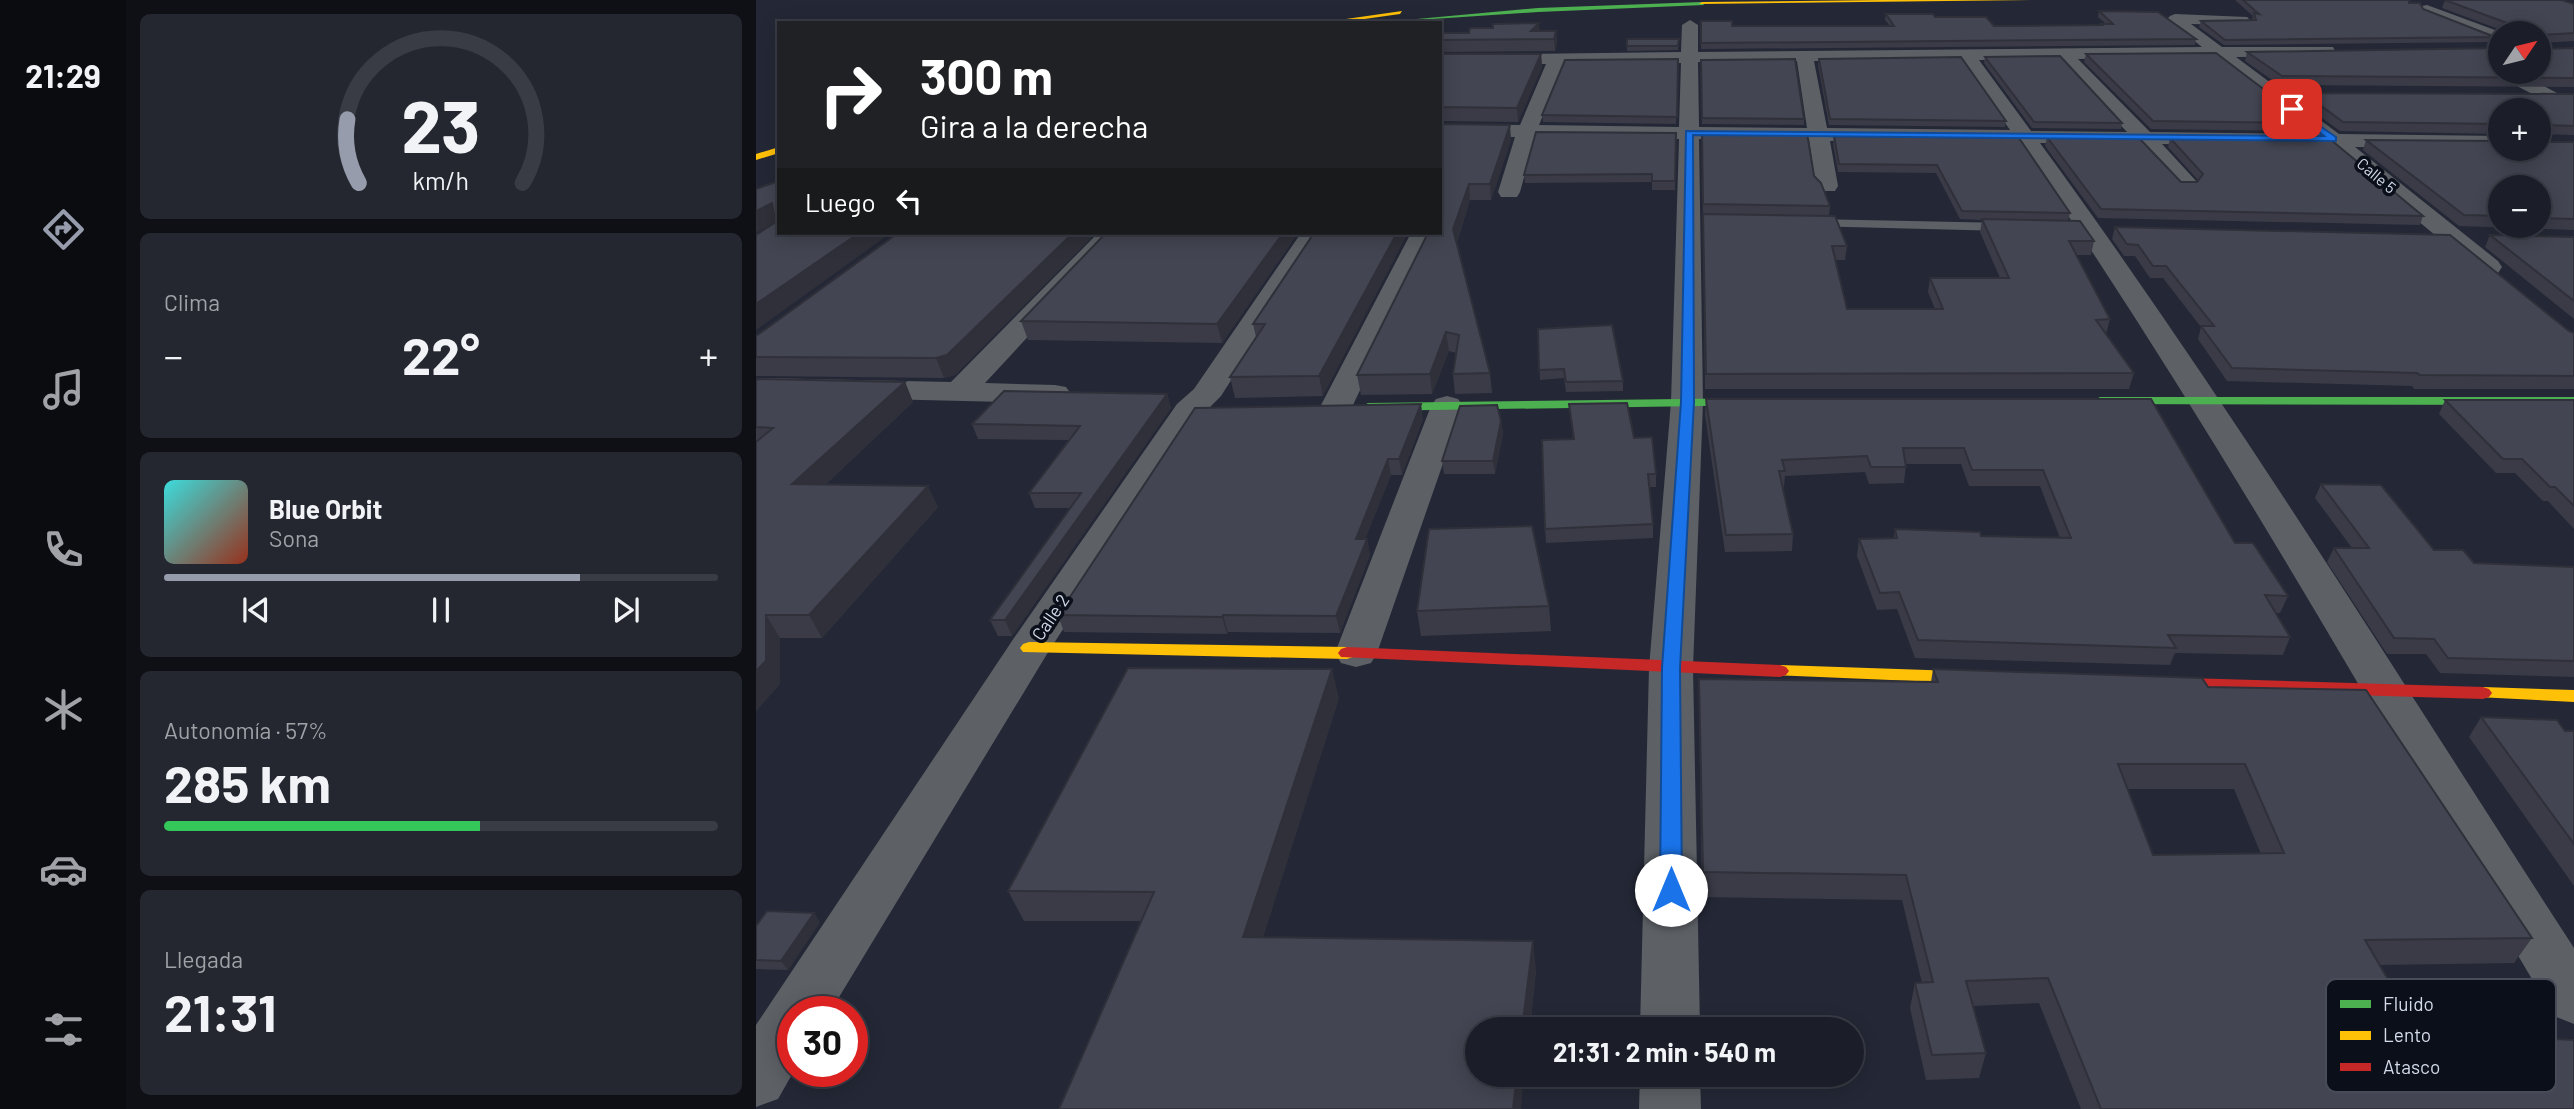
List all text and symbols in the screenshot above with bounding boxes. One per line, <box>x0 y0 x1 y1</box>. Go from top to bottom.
north arrow <box>2488 21 2552 84</box>
map controls <box>2488 21 2551 238</box>
text: 300 m <box>920 46 1053 105</box>
icon: right <box>805 49 896 140</box>
text: 21:29 <box>25 56 101 94</box>
pin <box>2262 79 2322 139</box>
text: 23 <box>401 80 481 168</box>
icon: arrive <box>2273 90 2311 128</box>
button: + <box>2488 98 2551 161</box>
text: Gira a la derecha <box>920 106 1148 144</box>
street label: Calle 5 <box>2354 153 2400 197</box>
text: km/h <box>413 164 469 194</box>
button: − <box>2488 175 2551 238</box>
icon: left <box>890 182 928 220</box>
text: Luego <box>805 186 876 217</box>
icon: directions <box>39 205 88 254</box>
text: Clima <box>164 288 220 316</box>
text: 22° <box>402 323 480 385</box>
text: − <box>164 332 183 378</box>
text: + <box>699 332 718 378</box>
icon: music <box>39 365 88 414</box>
text: Blue Orbit <box>269 493 382 524</box>
text: Sona <box>269 524 319 552</box>
icon: phone <box>39 525 88 574</box>
street label: Calle 2 <box>1027 590 1073 644</box>
icon: previous <box>237 591 275 629</box>
icon: pause <box>422 591 460 629</box>
icon: next <box>607 591 645 629</box>
icon: climate <box>39 685 88 734</box>
text: Autonomía · 57% <box>164 716 328 744</box>
text: 285 km <box>164 751 331 813</box>
icon: car <box>39 845 88 894</box>
position arrow <box>1634 853 1708 927</box>
text: Llegada <box>164 945 243 973</box>
legend <box>2326 979 2556 1092</box>
text: 21:31 <box>164 980 276 1042</box>
text: Fluido <box>2383 992 2434 1015</box>
speed limit sign: 30 <box>777 996 868 1087</box>
icon: filters <box>39 1005 88 1054</box>
text: Lento <box>2383 1023 2431 1046</box>
text: 21:31 · 2 min · 540 m <box>1553 1036 1776 1067</box>
text: Atasco <box>2383 1055 2440 1078</box>

